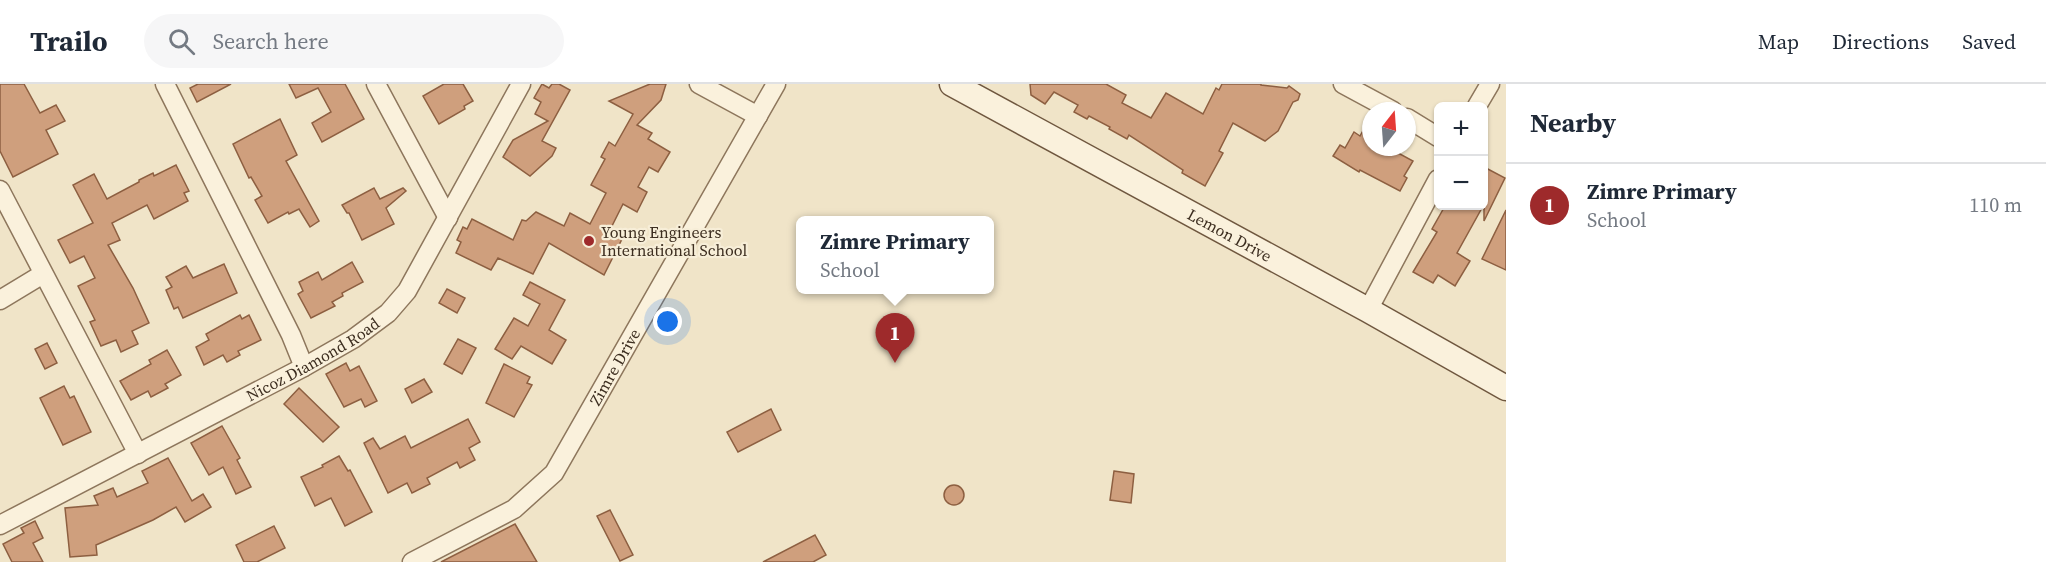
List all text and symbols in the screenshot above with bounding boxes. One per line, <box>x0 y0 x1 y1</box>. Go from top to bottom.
search box <box>144 14 564 68</box>
text: Trailo <box>30 22 108 60</box>
icon: search <box>165 25 198 58</box>
text: Search here <box>213 26 329 56</box>
text: Map <box>1758 27 1799 56</box>
text: Directions <box>1832 27 1929 56</box>
text: Saved <box>1962 27 2016 56</box>
north arrow <box>1362 102 1416 156</box>
map controls <box>1434 102 1488 210</box>
button: + <box>1434 102 1488 156</box>
text: Nearby <box>1530 105 1616 141</box>
button: − <box>1434 156 1488 210</box>
text: Zimre Primary <box>1587 176 1737 206</box>
text: 1 <box>1544 191 1555 219</box>
text: 110 m <box>1969 191 2022 219</box>
street label: Lemon Drive <box>1184 203 1276 267</box>
text: School <box>1587 206 1647 234</box>
popup <box>796 216 994 294</box>
place label: Young Engineers International School <box>601 221 747 261</box>
text: Zimre Primary <box>820 226 970 256</box>
marker: Young Engineers International School <box>582 234 596 248</box>
text: School <box>820 256 880 284</box>
your location <box>653 307 682 336</box>
street label: Nicoz Diamond Road <box>242 312 384 406</box>
pin: 1 <box>876 314 914 363</box>
street label: Zimre Drive <box>584 324 645 409</box>

